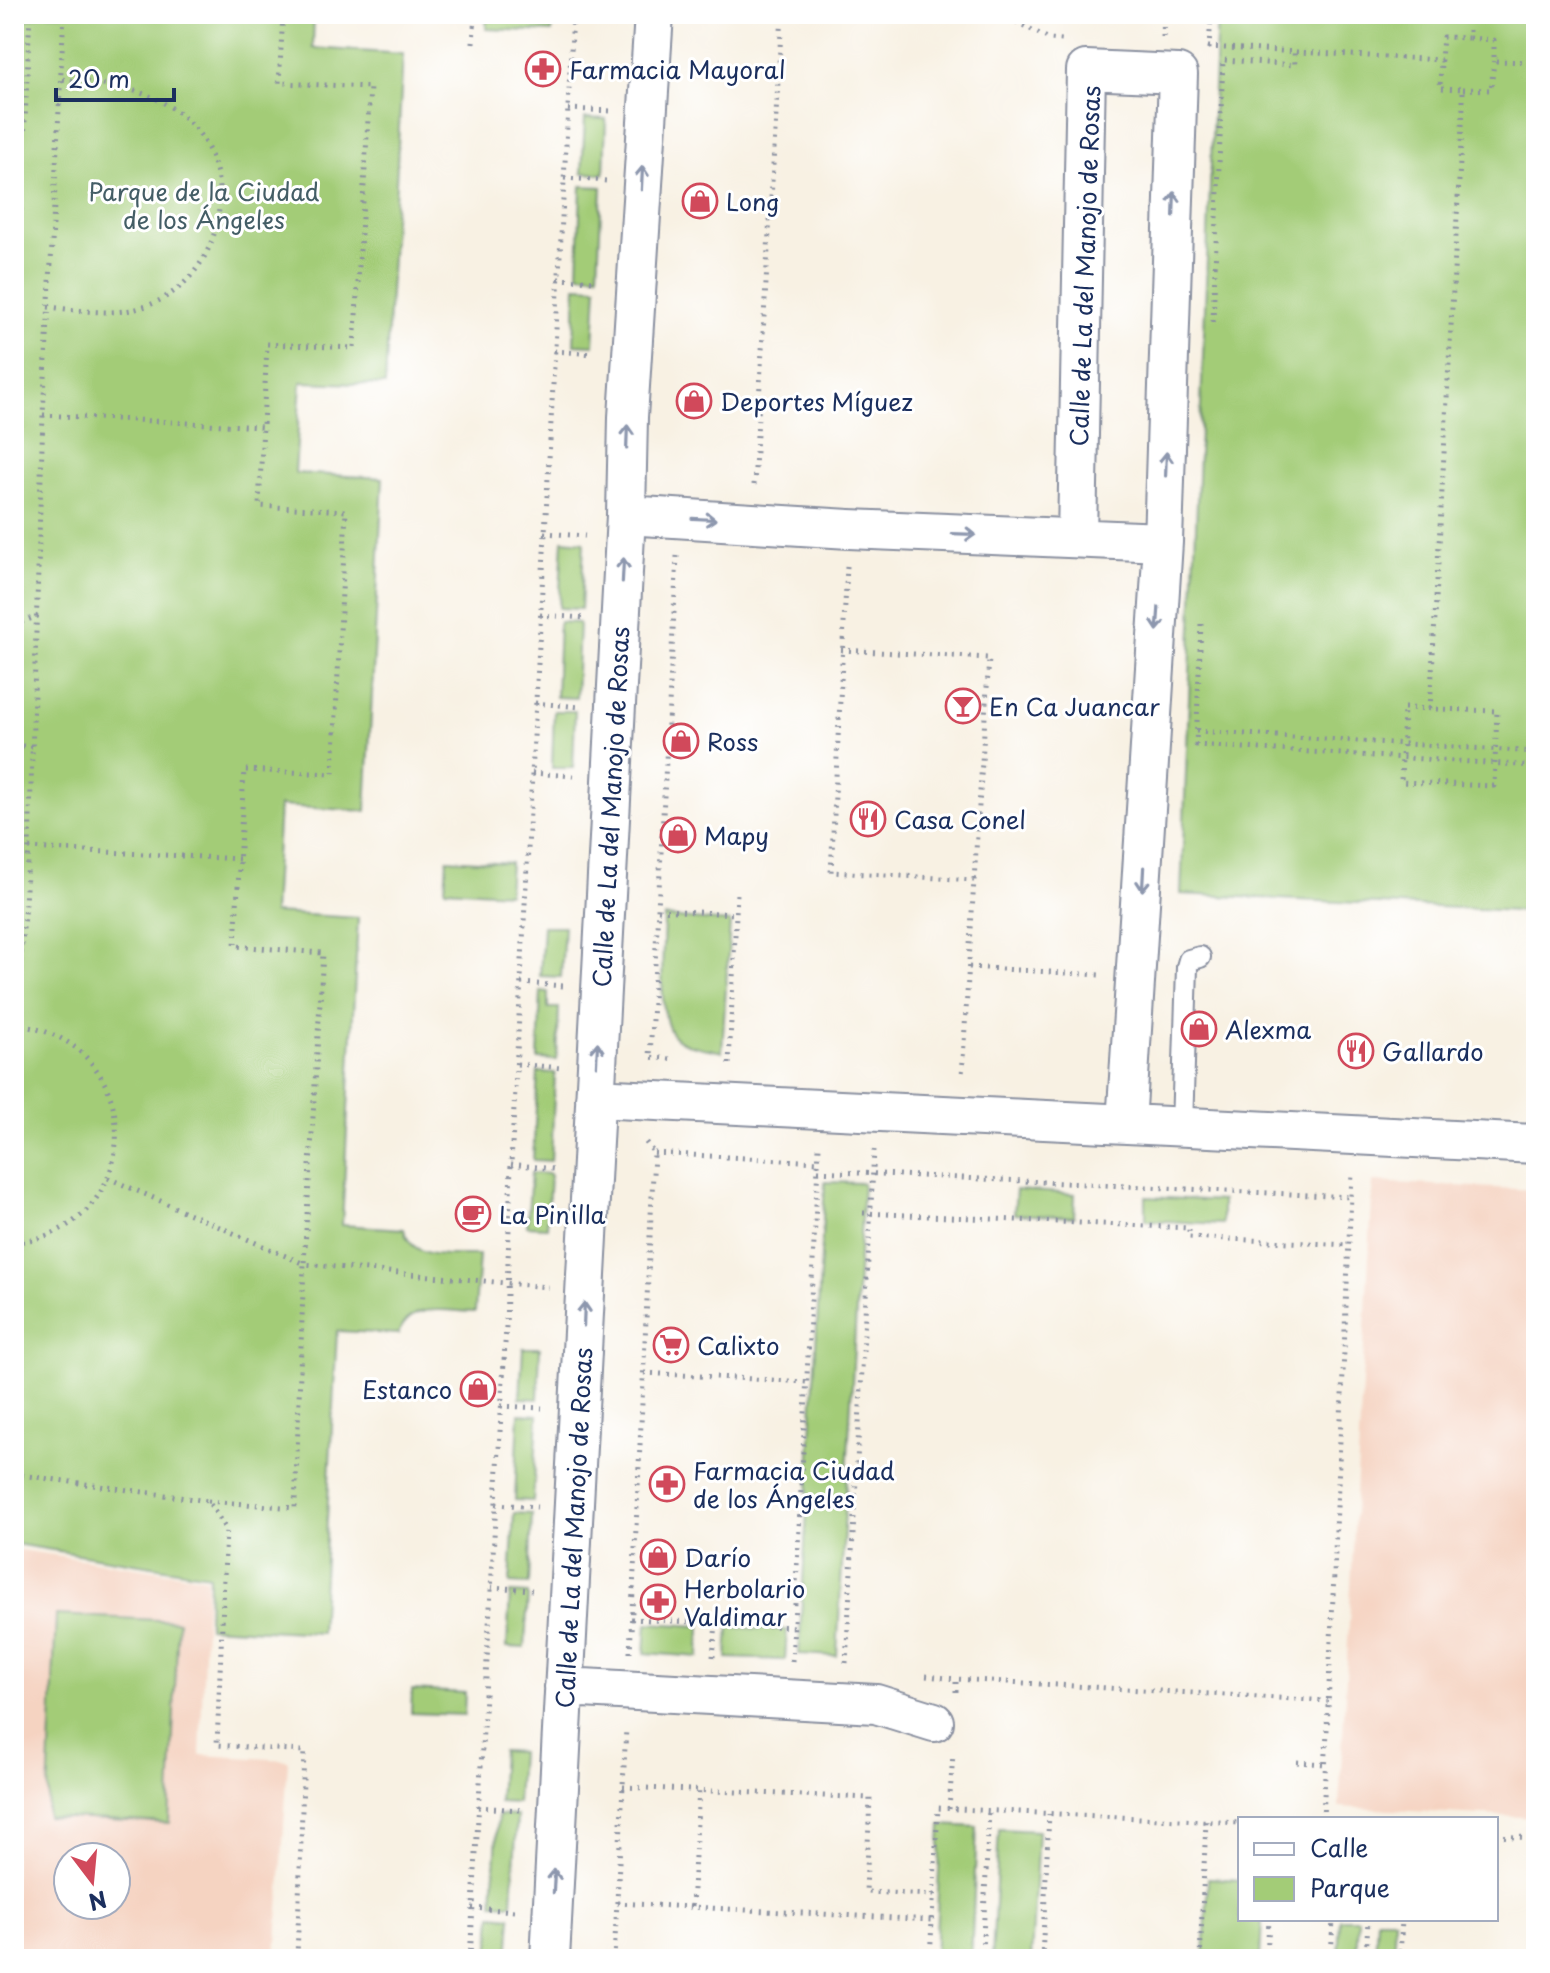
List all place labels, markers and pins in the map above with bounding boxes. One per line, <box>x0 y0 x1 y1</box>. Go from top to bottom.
pharmacy icon: Farmacia Mayoral <box>524 50 562 88</box>
place label: Farmacia Mayoral <box>569 51 786 87</box>
shop icon: Long <box>681 182 719 220</box>
place label: Long <box>726 183 780 219</box>
shop icon: Deportes Míguez <box>675 382 713 420</box>
place label: Deportes Míguez <box>720 383 913 419</box>
bar icon: En Ca Juancar <box>944 687 982 725</box>
place label: En Ca Juancar <box>989 688 1160 724</box>
shop icon: Ross <box>662 722 700 760</box>
place label: Ross <box>707 723 758 759</box>
restaurant icon: Casa Conel <box>849 800 887 838</box>
place label: Casa Conel <box>894 801 1026 837</box>
shop icon: Mapy <box>659 816 697 854</box>
place label: Mapy <box>704 817 769 853</box>
shop icon: Alexma <box>1180 1010 1218 1048</box>
place label: Alexma <box>1225 1011 1311 1047</box>
restaurant icon: Gallardo <box>1337 1032 1375 1070</box>
place label: Gallardo <box>1382 1033 1484 1069</box>
cafe icon: La Pinilla <box>454 1195 492 1233</box>
place label: La Pinilla <box>499 1196 605 1232</box>
supermarket icon: Calixto <box>652 1326 690 1364</box>
place label: Calixto <box>697 1327 779 1363</box>
shop icon: Estanco <box>459 1370 497 1408</box>
place label: Estanco <box>362 1371 452 1407</box>
place label: Farmacia Ciudad de los Ángeles <box>693 1452 895 1516</box>
pharmacy icon: Farmacia Ciudad de los Ángeles <box>648 1465 686 1503</box>
shop icon: Darío <box>639 1538 677 1576</box>
place label: Darío <box>684 1539 751 1575</box>
place label: Herbolario Valdimar <box>684 1570 805 1634</box>
pharmacy icon: Herbolario Valdimar <box>639 1583 677 1621</box>

